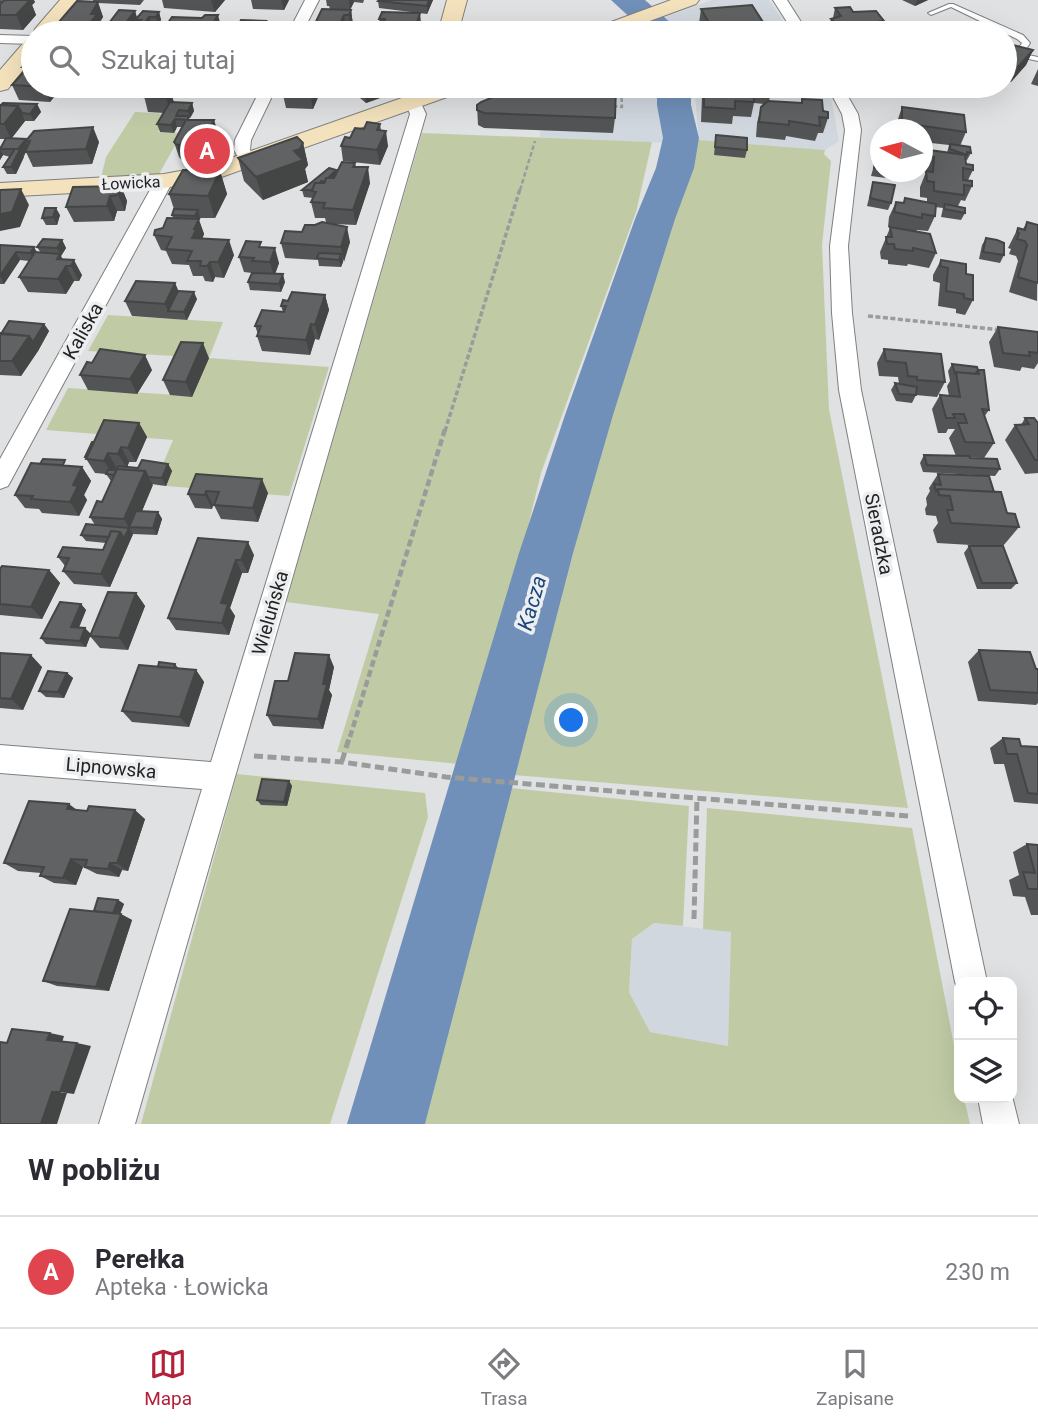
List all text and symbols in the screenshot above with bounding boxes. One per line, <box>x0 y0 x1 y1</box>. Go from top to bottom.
search box <box>21 21 1017 98</box>
icon: search <box>45 41 83 79</box>
text: Szukaj tutaj <box>101 45 235 75</box>
north arrow <box>870 119 933 182</box>
pin: A <box>184 125 230 177</box>
street label: Łowicka <box>101 172 161 194</box>
street label: Kaliska <box>58 299 108 363</box>
street label: Sieradzka <box>860 491 898 577</box>
street label: Wieluńska <box>247 568 293 658</box>
water label: Kacza <box>513 573 551 633</box>
your location <box>554 703 588 737</box>
street label: Lipnowska <box>65 753 157 783</box>
map controls <box>954 977 1017 1103</box>
button: locate <box>954 977 1017 1040</box>
button: layers <box>954 1040 1017 1103</box>
text: W pobliżu <box>28 1152 160 1187</box>
text: Perełka <box>95 1244 185 1274</box>
text: A <box>43 1259 59 1286</box>
text: 230 m <box>945 1259 1010 1286</box>
text: Apteka · Łowicka <box>95 1274 269 1301</box>
tab: Mapa <box>144 1345 192 1410</box>
tab: Trasa <box>481 1345 528 1410</box>
tab: Zapisane <box>816 1345 894 1410</box>

